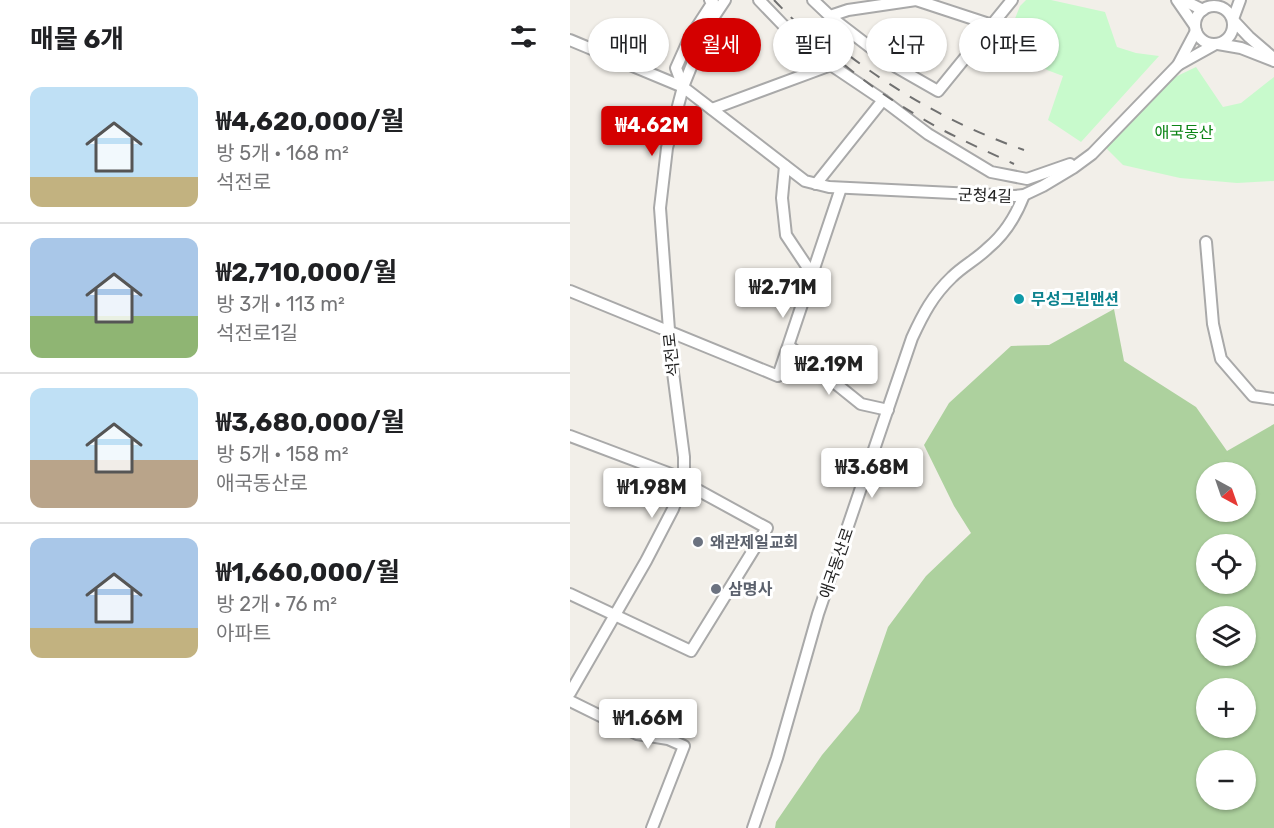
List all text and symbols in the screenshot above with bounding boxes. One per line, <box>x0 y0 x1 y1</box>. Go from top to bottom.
chip: 매매 <box>588 18 669 72</box>
chip: 월세 <box>681 18 761 72</box>
chip: 필터 <box>773 18 854 72</box>
chip: 신규 <box>866 18 947 72</box>
chip: 아파트 <box>959 18 1059 72</box>
icon: filters <box>507 20 540 53</box>
text: 매물 6개 <box>30 24 124 55</box>
text: ₩4,620,000/월 <box>216 106 405 137</box>
pin: ₩4.62M <box>603 106 701 157</box>
icon: home <box>78 111 150 183</box>
text: ₩4.62M <box>615 113 689 137</box>
park label: 애국동산 <box>1155 123 1214 142</box>
text: 방 5개 · 168 m² <box>216 141 349 165</box>
text: 석전로 <box>216 170 271 194</box>
street label: 군청4길 <box>958 185 1012 206</box>
text: ₩2,710,000/월 <box>216 257 397 288</box>
icon: home <box>78 262 150 334</box>
pin: ₩2.71M <box>734 268 832 319</box>
text: ₩2.71M <box>749 275 817 299</box>
place label: 무성그린맨션 <box>1031 290 1119 309</box>
text: 방 3개 · 113 m² <box>216 292 345 316</box>
marker: 무성그린맨션 <box>1012 292 1026 306</box>
text: 석전로1길 <box>216 321 298 345</box>
street label: 석전로 <box>660 332 683 378</box>
pin: ₩2.19M <box>780 345 878 396</box>
text: ₩2.19M <box>795 352 863 376</box>
text: ₩3,680,000/월 <box>216 407 405 438</box>
icon: home <box>78 412 150 484</box>
text: 방 5개 · 158 m² <box>216 442 349 466</box>
pin: ₩3.68M <box>823 448 921 499</box>
text: ₩3.68M <box>835 455 909 479</box>
north arrow <box>1196 462 1256 522</box>
map controls <box>1196 462 1256 810</box>
pin: ₩1.98M <box>603 468 701 519</box>
text: 애국동산로 <box>216 471 308 495</box>
text: ₩1.98M <box>617 475 687 499</box>
street label: 애국동산로 <box>816 525 858 601</box>
place label: 왜관제일교회 <box>710 533 798 552</box>
button: locate <box>1196 534 1256 594</box>
marker: 왜관제일교회 <box>691 535 705 549</box>
text: ₩1,660,000/월 <box>216 557 400 588</box>
icon: home <box>78 562 150 634</box>
place label: 삼명사 <box>728 580 772 599</box>
marker: 삼명사 <box>709 582 723 596</box>
text: 방 2개 · 76 m² <box>216 592 337 616</box>
button: layers <box>1196 606 1256 666</box>
text: 아파트 <box>216 621 271 645</box>
button: + <box>1196 678 1256 738</box>
pin: ₩1.66M <box>599 699 697 750</box>
text: ₩1.66M <box>613 706 683 730</box>
button: − <box>1196 750 1256 810</box>

